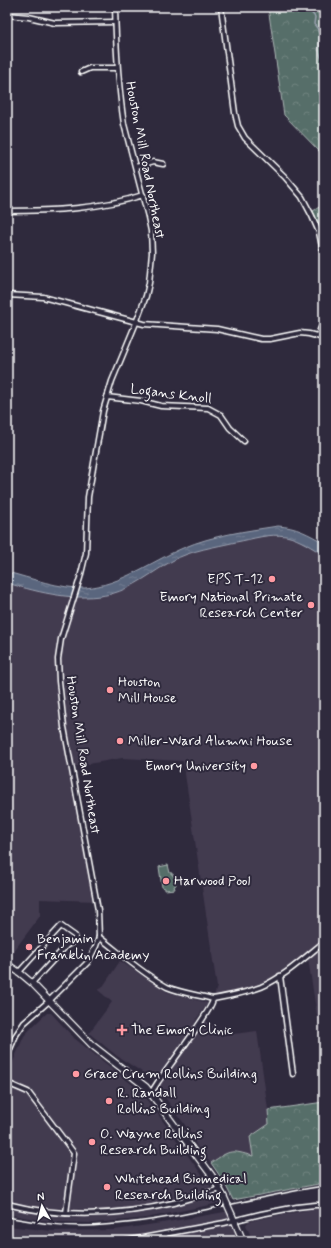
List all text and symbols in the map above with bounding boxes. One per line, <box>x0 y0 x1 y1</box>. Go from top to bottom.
street label: Houston Mill Road Northeast <box>121 80 169 240</box>
street label: Logans Knoll <box>129 380 213 410</box>
place label: EPS T-12 <box>207 570 264 588</box>
marker: EPS T-12 <box>267 574 277 584</box>
place label: Emory National Primate Research Center <box>160 588 303 622</box>
marker: Emory National Primate Research Center <box>306 600 316 610</box>
place label: Houston Mill House <box>118 673 177 707</box>
street label: Houston Mill Road Northeast <box>62 675 104 836</box>
marker: Houston Mill House <box>105 685 115 695</box>
place label: Miller-Ward Alumni House <box>128 732 293 750</box>
marker: Miller-Ward Alumni House <box>115 736 125 746</box>
place label: Emory University <box>145 757 246 775</box>
marker: Emory University <box>249 761 259 771</box>
place label: Harwood Pool <box>174 872 250 890</box>
marker: Harwood Pool <box>161 876 171 886</box>
place label: Benjamin Franklin Academy <box>37 930 149 964</box>
marker: Benjamin Franklin Academy <box>24 942 34 952</box>
place label: The Emory Clinic <box>131 1021 234 1039</box>
marker: The Emory Clinic <box>116 1024 128 1036</box>
place label: Grace Crum Rollins Building <box>84 1065 257 1083</box>
marker: Grace Crum Rollins Building <box>71 1069 81 1079</box>
place label: R. Randall Rollins Building <box>117 1084 210 1118</box>
marker: R. Randall Rollins Building <box>104 1096 114 1106</box>
place label: O. Wayne Rollins Research Building <box>100 1125 206 1161</box>
marker: O. Wayne Rollins Research Building <box>87 1137 97 1147</box>
place label: Whitehead Biomedical Research Building <box>115 1170 247 1206</box>
marker: Whitehead Biomedical Research Building <box>102 1182 112 1192</box>
north arrow <box>22 1186 62 1226</box>
text: N <box>36 1190 45 1205</box>

